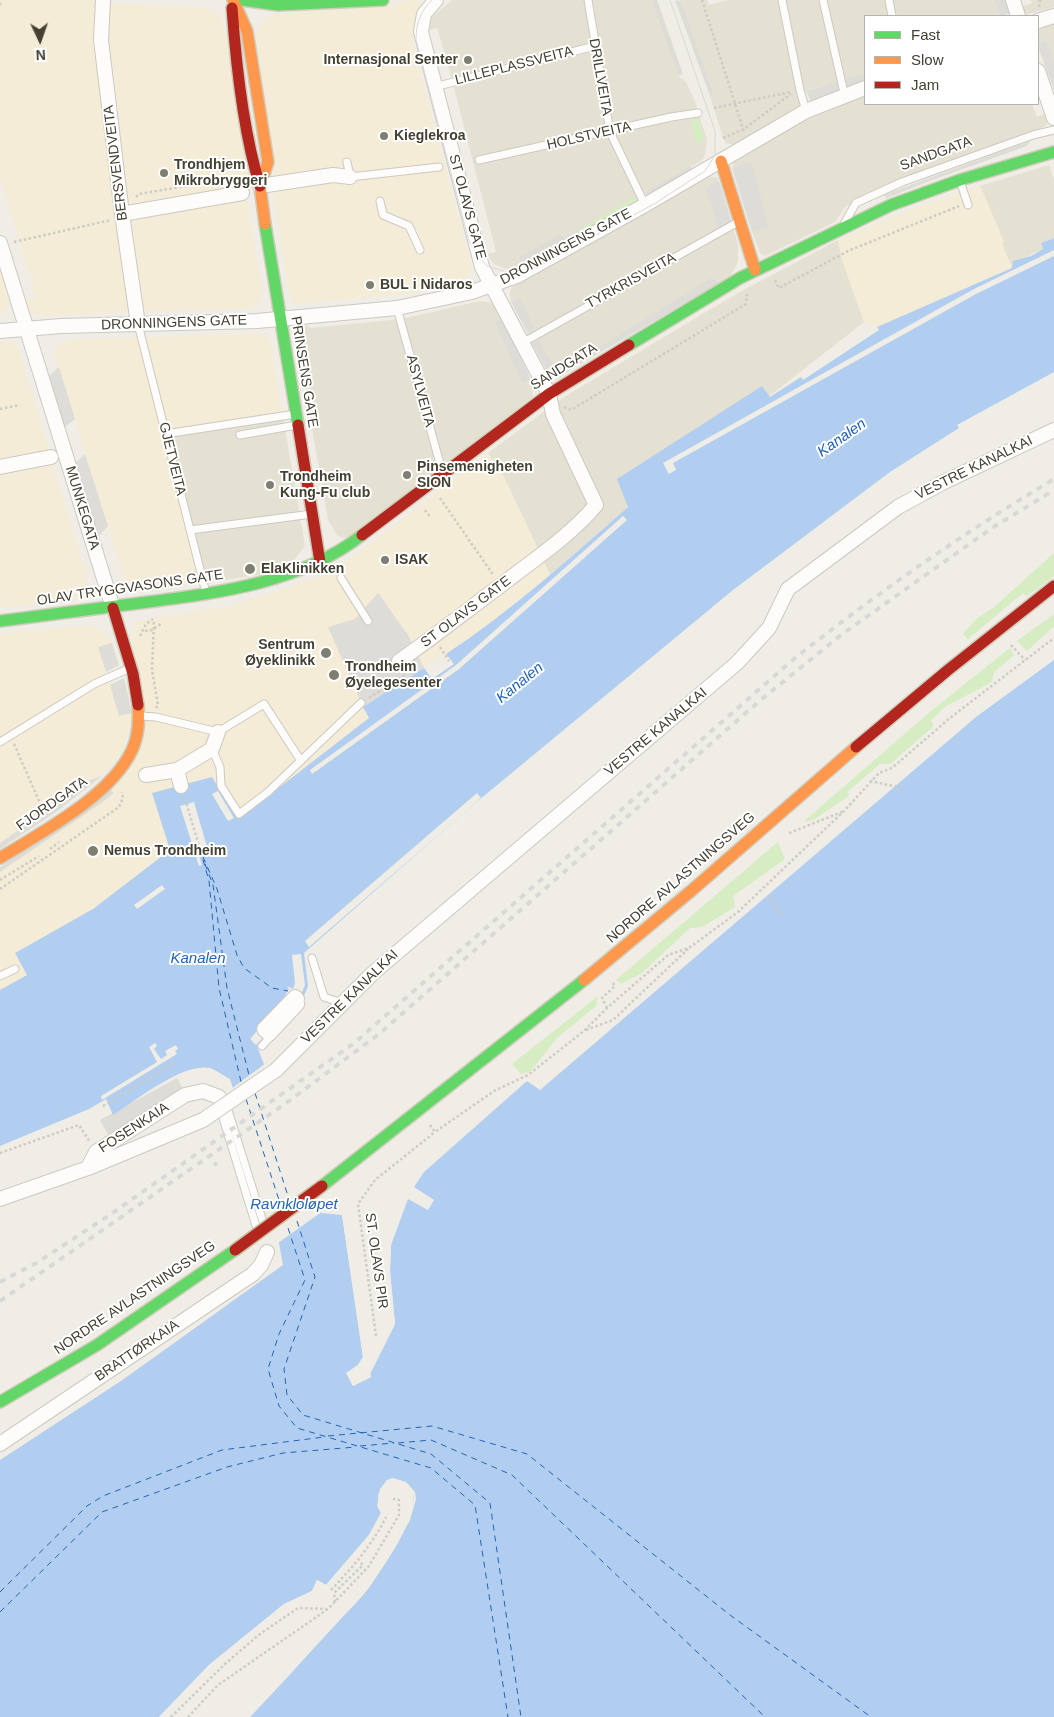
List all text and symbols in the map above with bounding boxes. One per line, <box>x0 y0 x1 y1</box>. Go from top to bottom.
north arrow <box>15 15 65 65</box>
legend <box>864 15 1039 105</box>
text: Fast <box>911 26 940 43</box>
street label: DRILLVEITA <box>585 37 615 117</box>
street label: LILLEPLASSVEITA <box>453 43 575 89</box>
text: N <box>35 47 46 63</box>
text: Slow <box>911 51 944 68</box>
place label: Internasjonal Senter <box>323 52 458 68</box>
marker: Internasjonal Senter <box>462 54 474 66</box>
text: Jam <box>911 76 939 93</box>
street label: BERSVENDVEITA <box>101 104 131 222</box>
street label: HOLSTVEITA <box>545 118 633 154</box>
place label: Kieglekroa <box>394 128 466 144</box>
marker: Kieglekroa <box>378 130 390 142</box>
street label: SANDGATA <box>898 133 974 175</box>
street label: ST OLAVS GATE <box>445 152 489 262</box>
place label: Trondhjem Mikrobryggeri <box>174 157 267 190</box>
marker: Trondhjem Mikrobryggeri <box>158 167 170 179</box>
street label: DRONNINGENS GATE <box>498 205 634 289</box>
street label: TYRKRISVEITA <box>583 249 679 313</box>
place label: BUL i Nidaros <box>380 277 473 293</box>
marker: BUL i Nidaros <box>364 279 376 291</box>
street label: DRONNINGENS GATE <box>101 312 247 334</box>
street label: PRINSENS GATE <box>287 315 321 429</box>
street label: SANDGATA <box>528 340 600 394</box>
street label: ASYLVEITA <box>402 353 438 429</box>
water label: Kanalen <box>814 415 870 461</box>
street label: GJETVEITA <box>155 420 189 498</box>
street label: VESTRE KANALKAI <box>913 432 1035 504</box>
place label: Pinsemenigheten SION <box>417 459 533 492</box>
street label: MUNKEGATA <box>61 464 103 552</box>
place label: Trondheim Kung-Fu club <box>280 469 370 502</box>
marker: Pinsemenigheten SION <box>401 469 413 481</box>
marker: Trondheim Kung-Fu club <box>264 479 276 491</box>
place label: ISAK <box>395 552 428 568</box>
marker: ISAK <box>379 554 391 566</box>
place label: ElaKlinikken <box>261 561 344 577</box>
marker: ElaKlinikken <box>243 562 257 576</box>
street label: OLAV TRYGGVASONS GATE <box>36 567 224 609</box>
street label: ST OLAVS GATE <box>418 573 514 651</box>
place label: Sentrum Øyeklinikk <box>245 637 315 670</box>
marker: Sentrum Øyeklinikk <box>319 646 333 660</box>
place label: Trondheim Øyelegesenter <box>345 659 441 692</box>
water label: Kanalen <box>493 659 547 707</box>
marker: Trondheim Øyelegesenter <box>327 668 341 682</box>
street label: VESTRE KANALKAI <box>601 684 711 780</box>
street label: FJORDGATA <box>13 773 91 835</box>
street label: NORDRE AVLASTNINGSVEG <box>603 809 759 947</box>
place label: Nemus Trondheim <box>104 843 226 859</box>
marker: Nemus Trondheim <box>86 844 100 858</box>
street label: VESTRE KANALKAI <box>298 946 402 1048</box>
water label: Kanalen <box>170 950 226 968</box>
street label: FOSENKAIA <box>96 1099 172 1157</box>
water label: Ravnkloløpet <box>250 1196 338 1214</box>
street label: ST. OLAVS PIR <box>361 1212 391 1310</box>
street label: NORDRE AVLASTNINGSVEG <box>51 1238 219 1358</box>
street label: BRATTØRKAIA <box>92 1317 182 1385</box>

